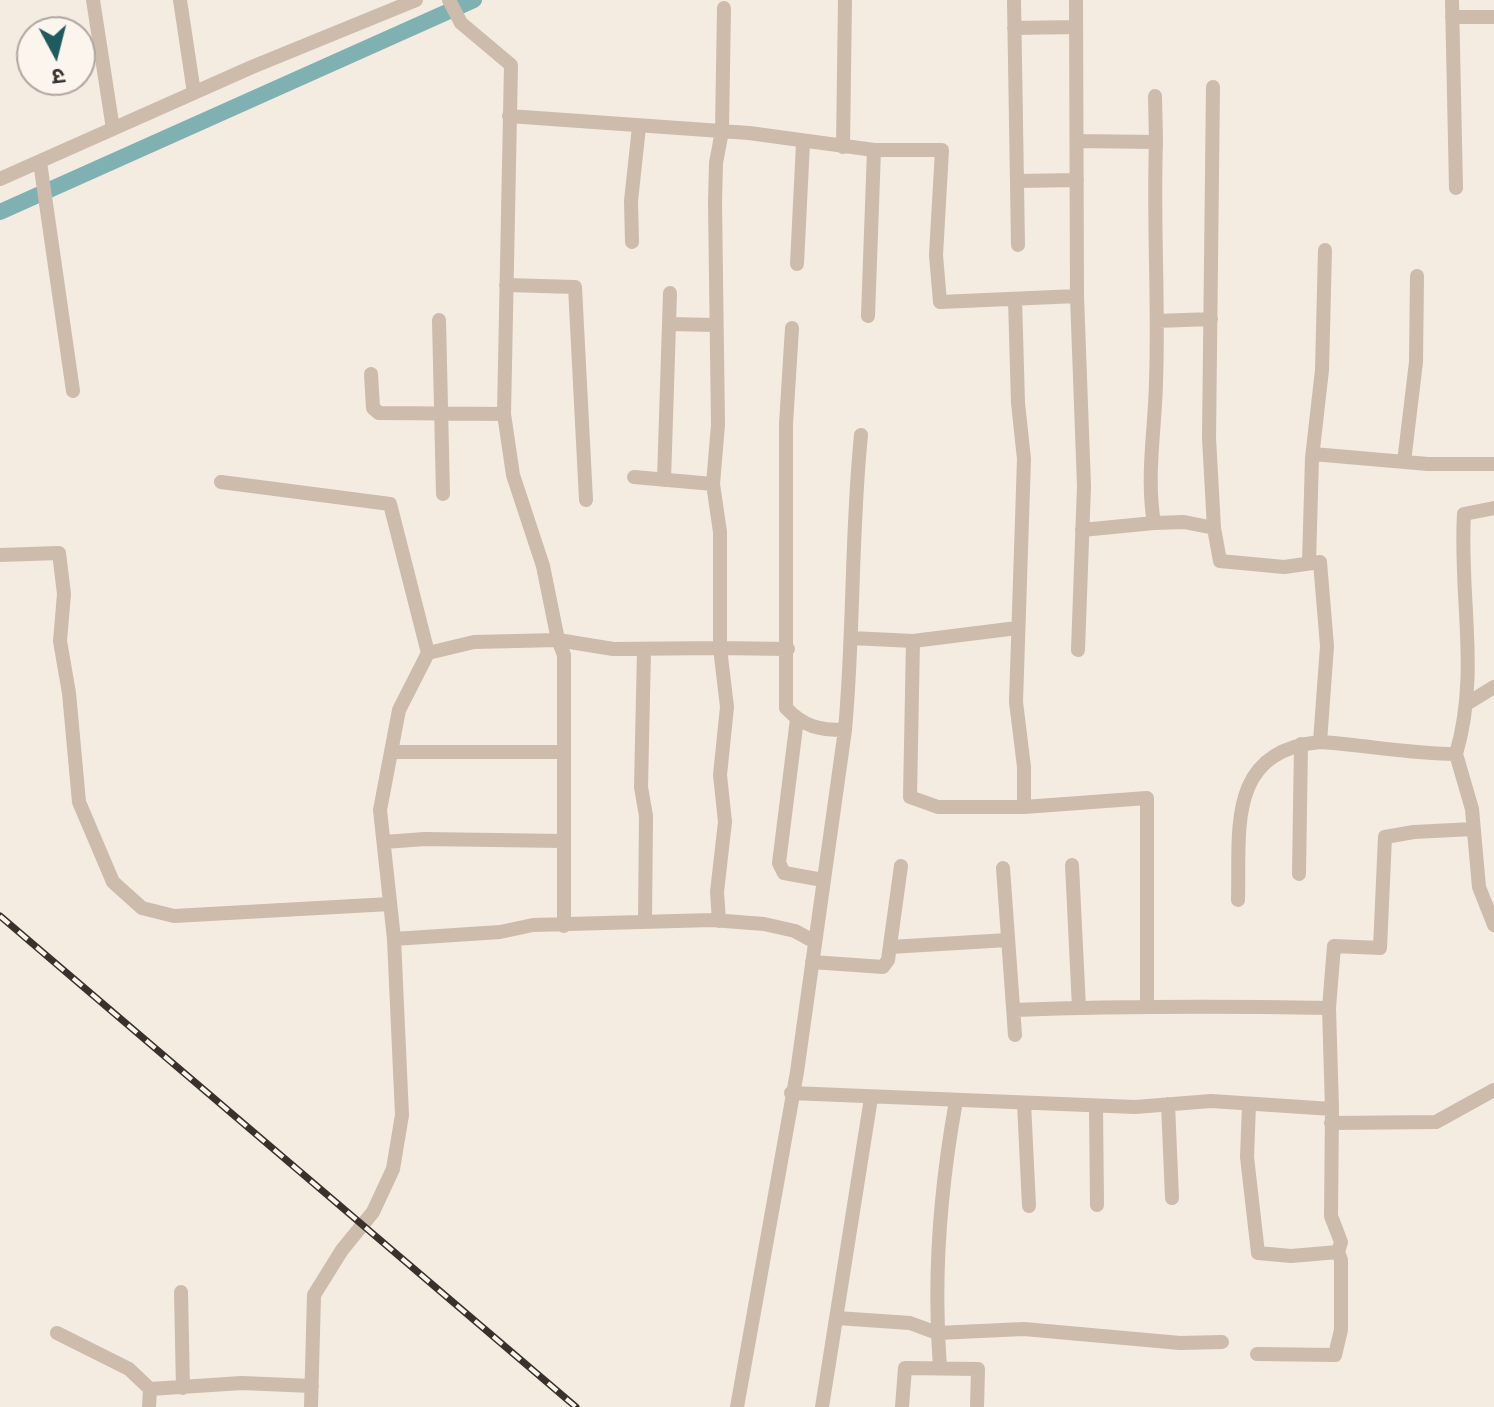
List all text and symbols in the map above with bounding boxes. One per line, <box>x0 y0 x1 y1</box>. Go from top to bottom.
north arrow <box>16 16 96 96</box>
text: उ <box>50 62 67 94</box>

